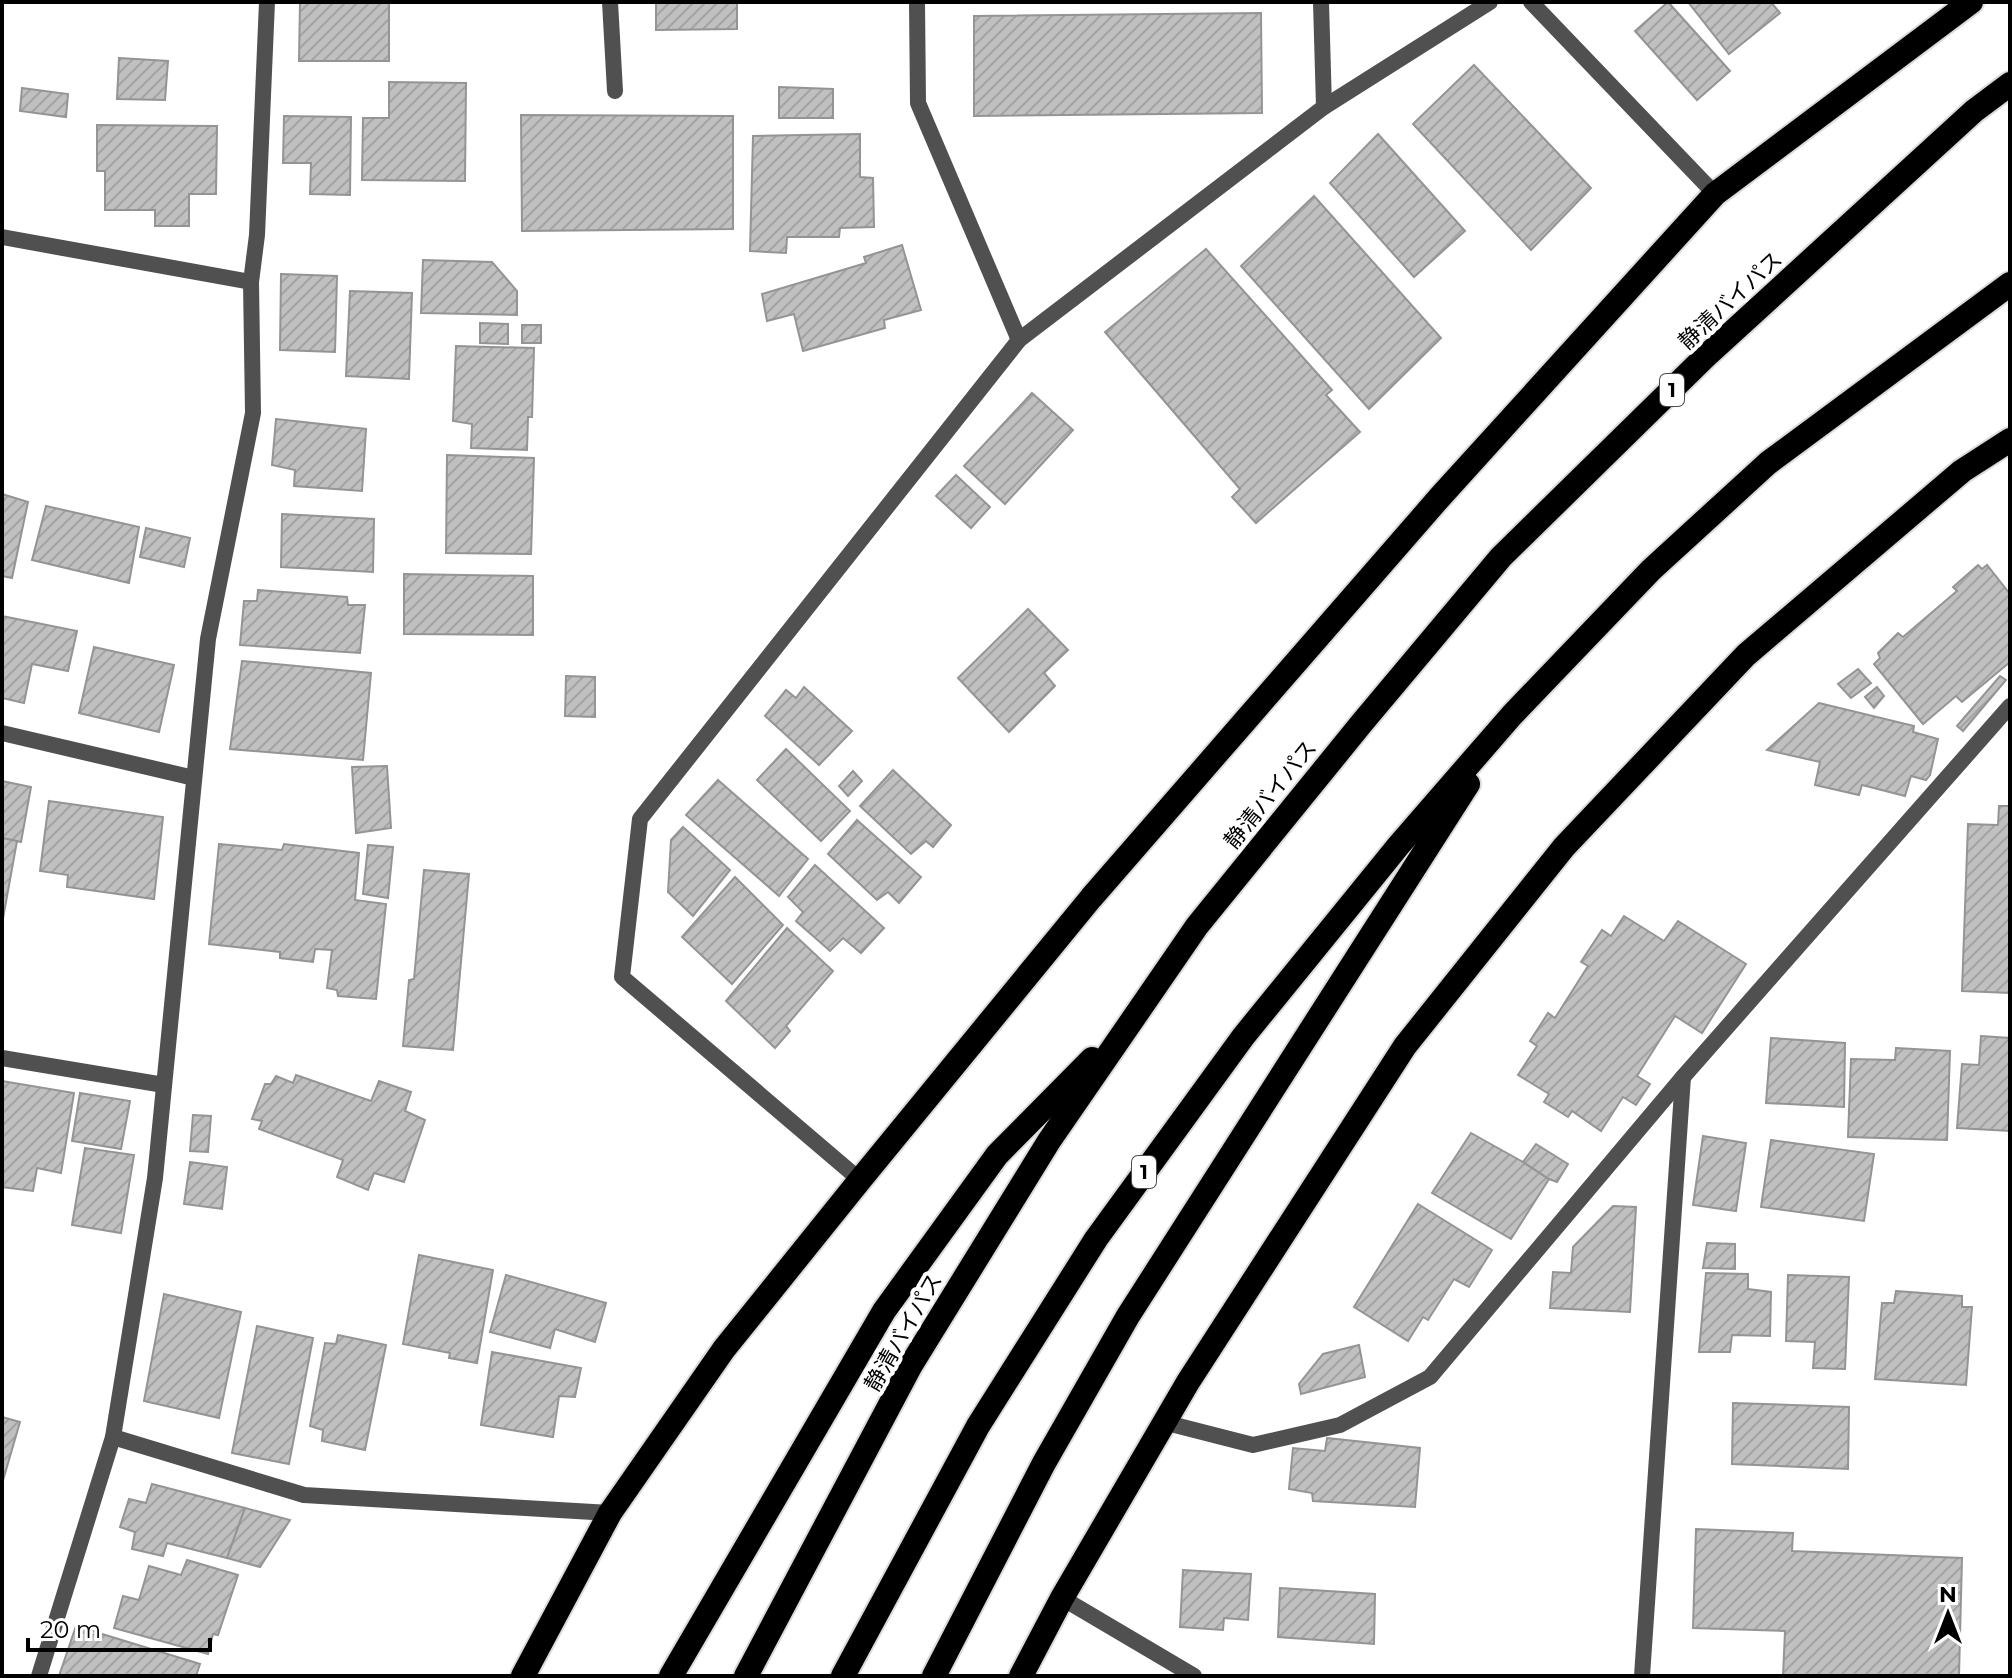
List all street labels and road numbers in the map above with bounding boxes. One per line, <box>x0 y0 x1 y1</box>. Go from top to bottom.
street label: 静清バイパス <box>1673 246 1788 355</box>
road number: 1 <box>1660 374 1684 406</box>
street label: 静清バイパス <box>1218 735 1322 854</box>
road number: 1 <box>1132 1156 1156 1188</box>
street label: 静清バイパス <box>859 1269 948 1396</box>

